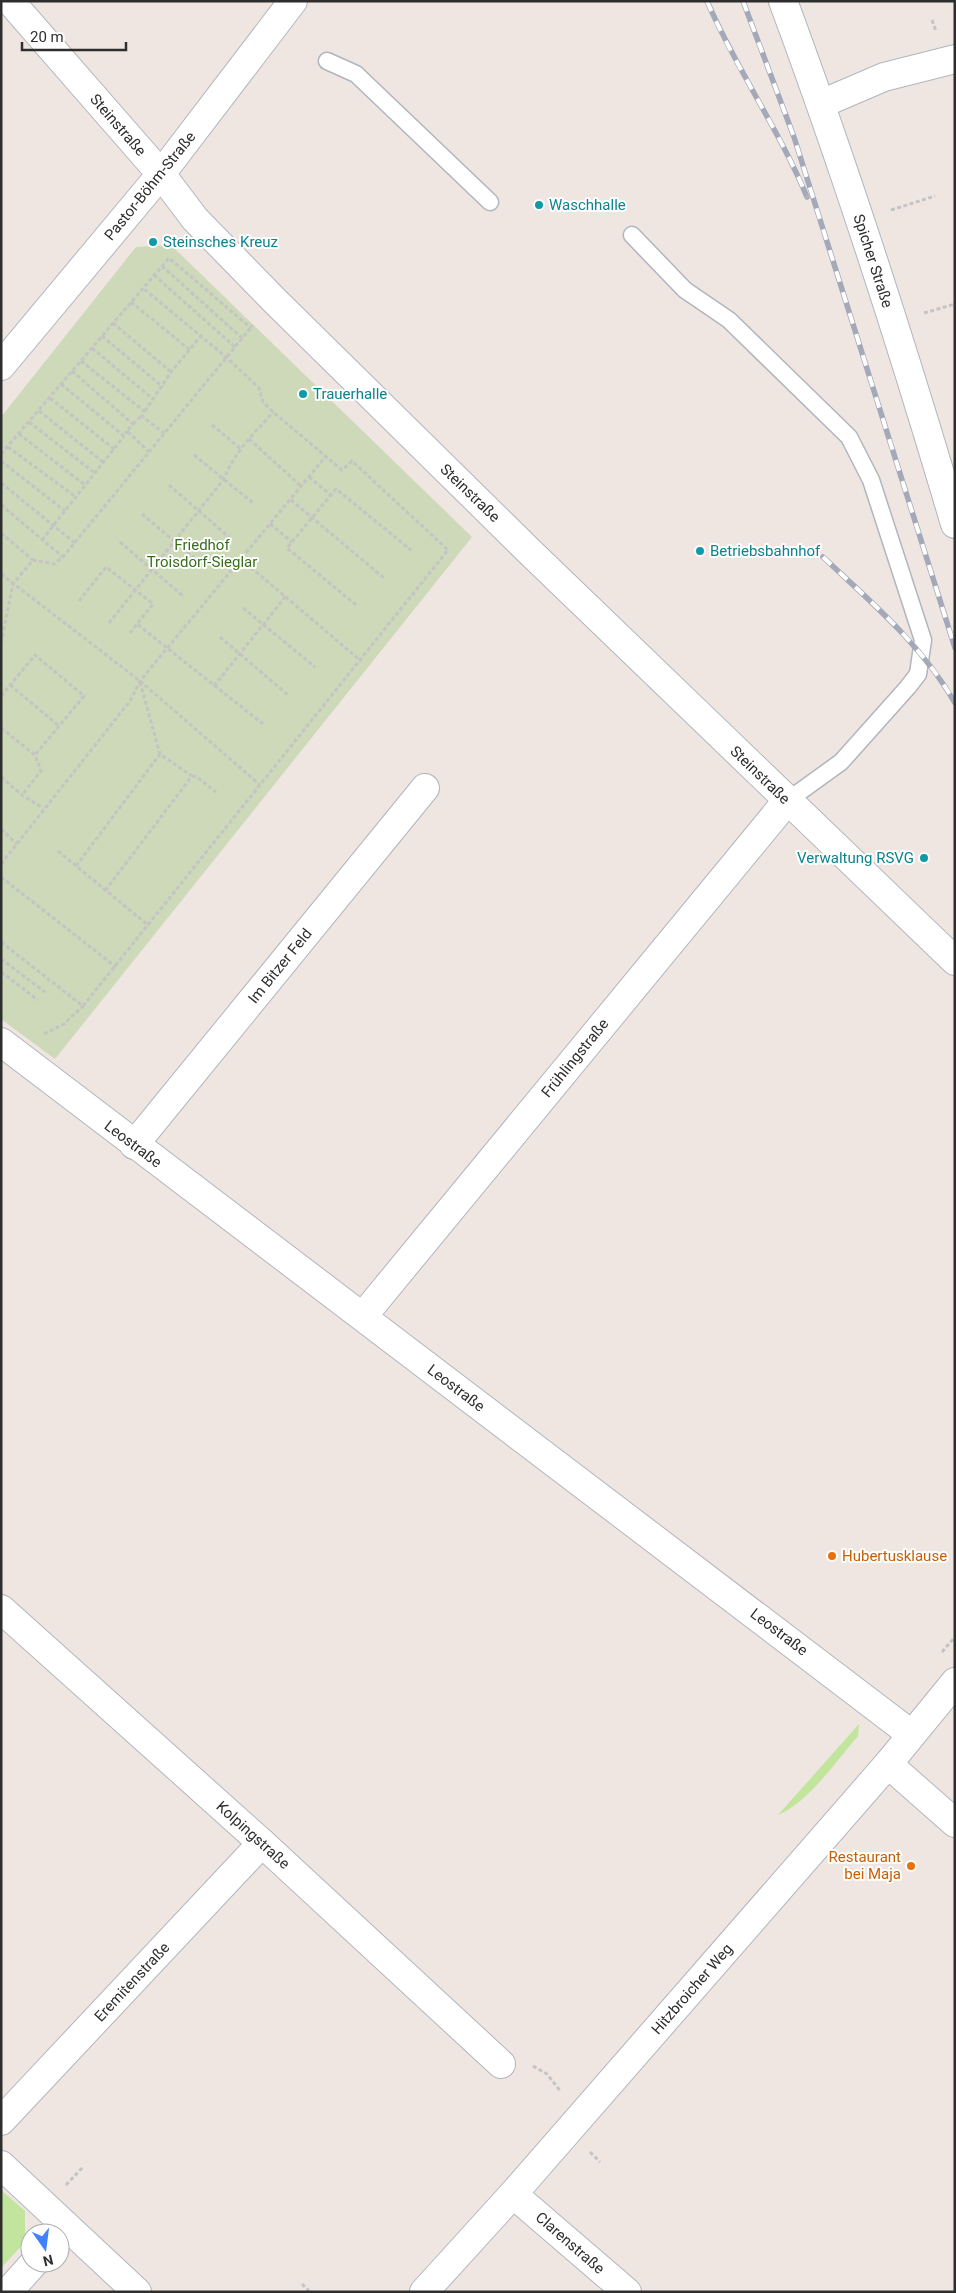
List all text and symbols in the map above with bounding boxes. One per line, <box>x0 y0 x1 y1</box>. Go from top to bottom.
scale bar <box>22 20 126 52</box>
text: 20 m <box>30 28 64 46</box>
street label: Steinstraße <box>86 90 150 160</box>
street label: Pastor-Böhm-Straße <box>101 128 199 244</box>
place label: Waschhalle <box>549 196 626 214</box>
marker: Waschhalle <box>533 199 545 211</box>
street label: Spicher Straße <box>849 212 897 310</box>
place label: Steinsches Kreuz <box>163 233 278 251</box>
marker: Steinsches Kreuz <box>147 236 159 248</box>
place label: Trauerhalle <box>313 385 387 403</box>
marker: Trauerhalle <box>297 388 309 400</box>
street label: Steinstraße <box>436 460 504 526</box>
park label: Friedhof Troisdorf-Sieglar <box>147 536 257 571</box>
place label: Betriebsbahnhof <box>710 542 821 560</box>
marker: Betriebsbahnhof <box>694 545 706 557</box>
street label: Steinstraße <box>726 742 794 808</box>
place label: Verwaltung RSVG <box>797 849 914 867</box>
marker: Verwaltung RSVG <box>918 852 930 864</box>
street label: Im Bitzer Feld <box>244 925 316 1007</box>
street label: Frühlingstraße <box>538 1015 612 1101</box>
street label: Leostraße <box>101 1117 165 1171</box>
street label: Leostraße <box>424 1361 488 1415</box>
place label: Hubertusklause <box>842 1547 947 1565</box>
marker: Hubertusklause <box>826 1550 838 1562</box>
street label: Leostraße <box>747 1605 811 1659</box>
street label: Kolpingstraße <box>213 1797 293 1873</box>
place label: Restaurant bei Maja <box>829 1848 901 1883</box>
marker: Restaurant bei Maja <box>905 1860 917 1872</box>
street label: Eremitenstraße <box>91 1939 173 2025</box>
street label: Hitzbroicher Weg <box>648 1940 736 2038</box>
street label: Clarenstraße <box>532 2208 608 2278</box>
north arrow <box>20 2223 70 2273</box>
text: N <box>41 2252 55 2270</box>

